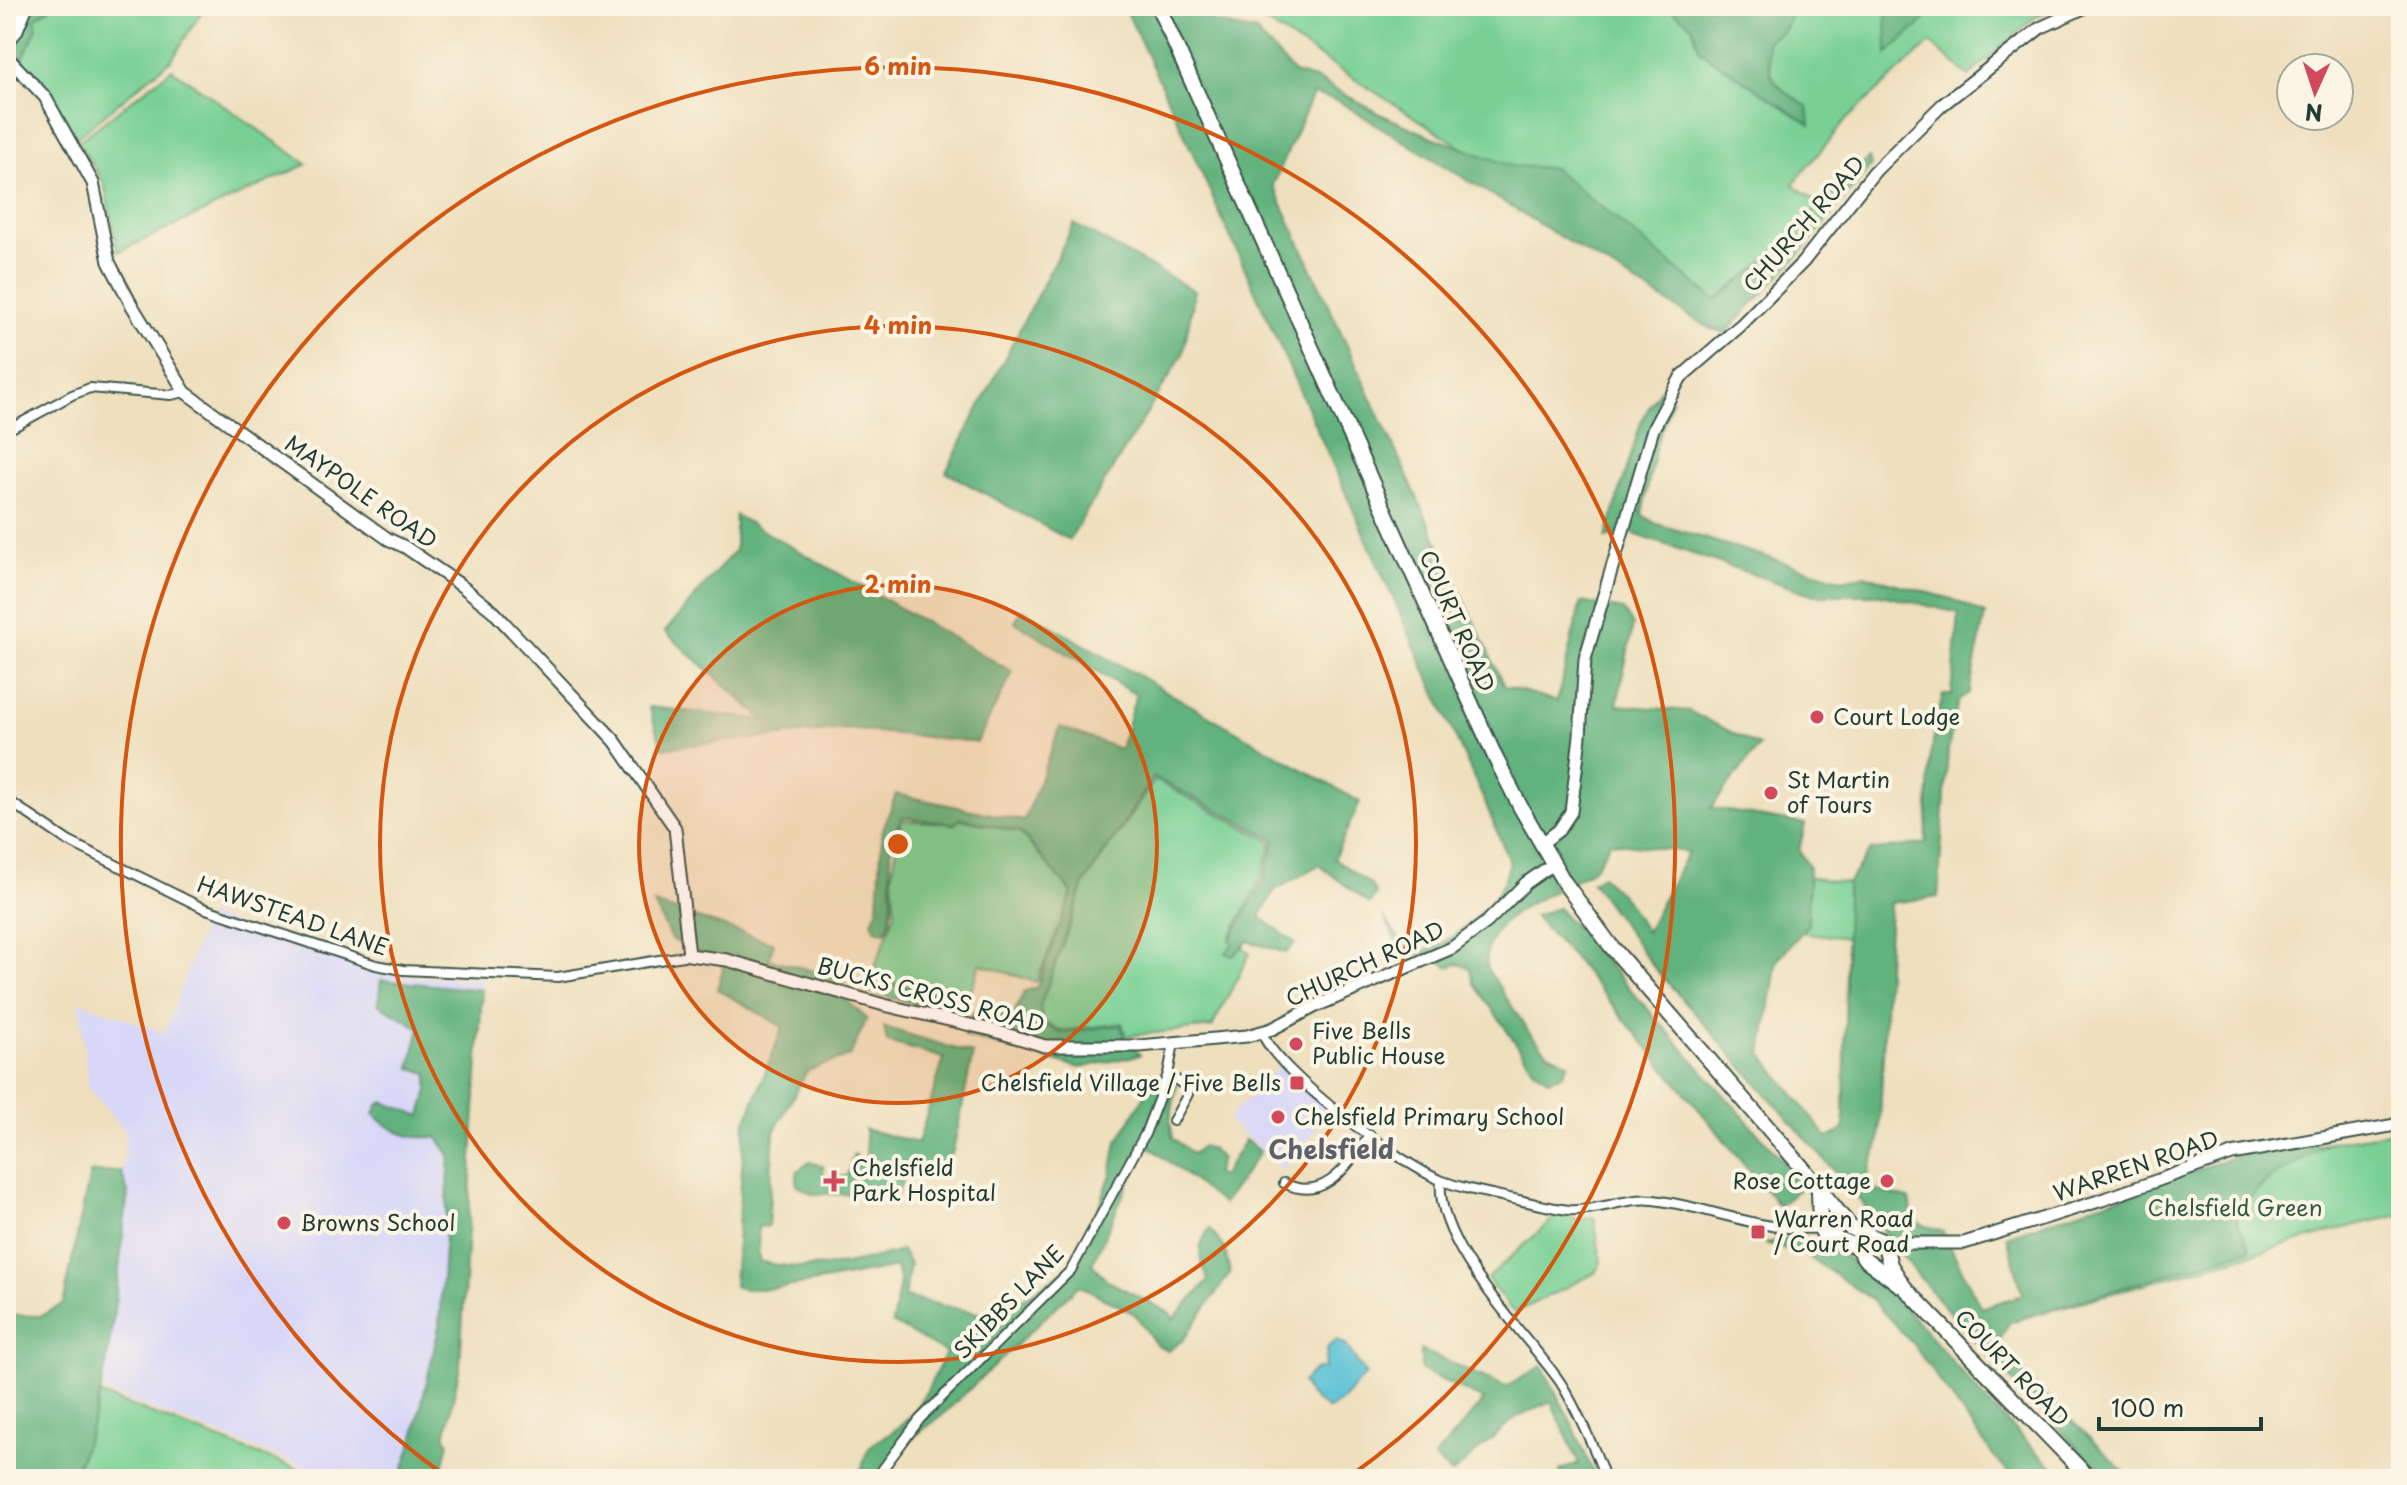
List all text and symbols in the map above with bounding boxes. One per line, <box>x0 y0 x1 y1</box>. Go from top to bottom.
text: 6 min <box>864 47 932 83</box>
north arrow <box>2275 52 2355 132</box>
text: N <box>2304 97 2323 130</box>
street label: CHURCH ROAD <box>1734 147 1872 299</box>
text: 4 min <box>864 306 932 342</box>
street label: MAYPOLE ROAD <box>279 426 445 556</box>
street label: COURT ROAD <box>1412 544 1504 697</box>
text: 2 min <box>864 565 932 601</box>
place label: Court Lodge <box>1833 699 1960 732</box>
marker: Court Lodge <box>1808 708 1826 726</box>
place label: St Martin of Tours <box>1787 762 1890 820</box>
marker: St Martin of Tours <box>1762 784 1780 802</box>
centre of rings <box>884 830 912 858</box>
street label: HAWSTEAD LANE <box>193 866 394 963</box>
street label: CHURCH ROAD <box>1280 911 1449 1014</box>
street label: BUCKS CROSS ROAD <box>814 947 1049 1040</box>
place label: Five Bells Public House <box>1312 1013 1445 1071</box>
marker: Five Bells Public House <box>1287 1035 1305 1053</box>
place label: Chelsfield Village / Five Bells <box>981 1065 1281 1098</box>
marker: Chelsfield Village / Five Bells <box>1288 1074 1306 1092</box>
place label: Chelsfield Primary School <box>1294 1099 1564 1132</box>
marker: Chelsfield Primary School <box>1269 1108 1287 1126</box>
street label: WARREN ROAD <box>2048 1121 2223 1208</box>
district label: Chelsfield <box>1268 1129 1394 1168</box>
place label: Chelsfield Park Hospital <box>852 1150 996 1208</box>
place label: Rose Cottage <box>1732 1163 1871 1196</box>
marker: Chelsfield Park Hospital <box>823 1170 845 1192</box>
marker: Rose Cottage <box>1878 1172 1896 1190</box>
park label: Chelsfield Green <box>2148 1190 2323 1223</box>
place label: Warren Road / Court Road <box>1774 1201 1914 1259</box>
place label: Browns School <box>300 1205 456 1238</box>
marker: Browns School <box>275 1214 293 1232</box>
marker: Warren Road / Court Road <box>1749 1223 1767 1241</box>
street label: SKIBBS LANE <box>945 1237 1071 1365</box>
street label: COURT ROAD <box>1948 1301 2078 1433</box>
scale bar <box>2099 1381 2261 1431</box>
text: 100 m <box>2111 1389 2184 1425</box>

